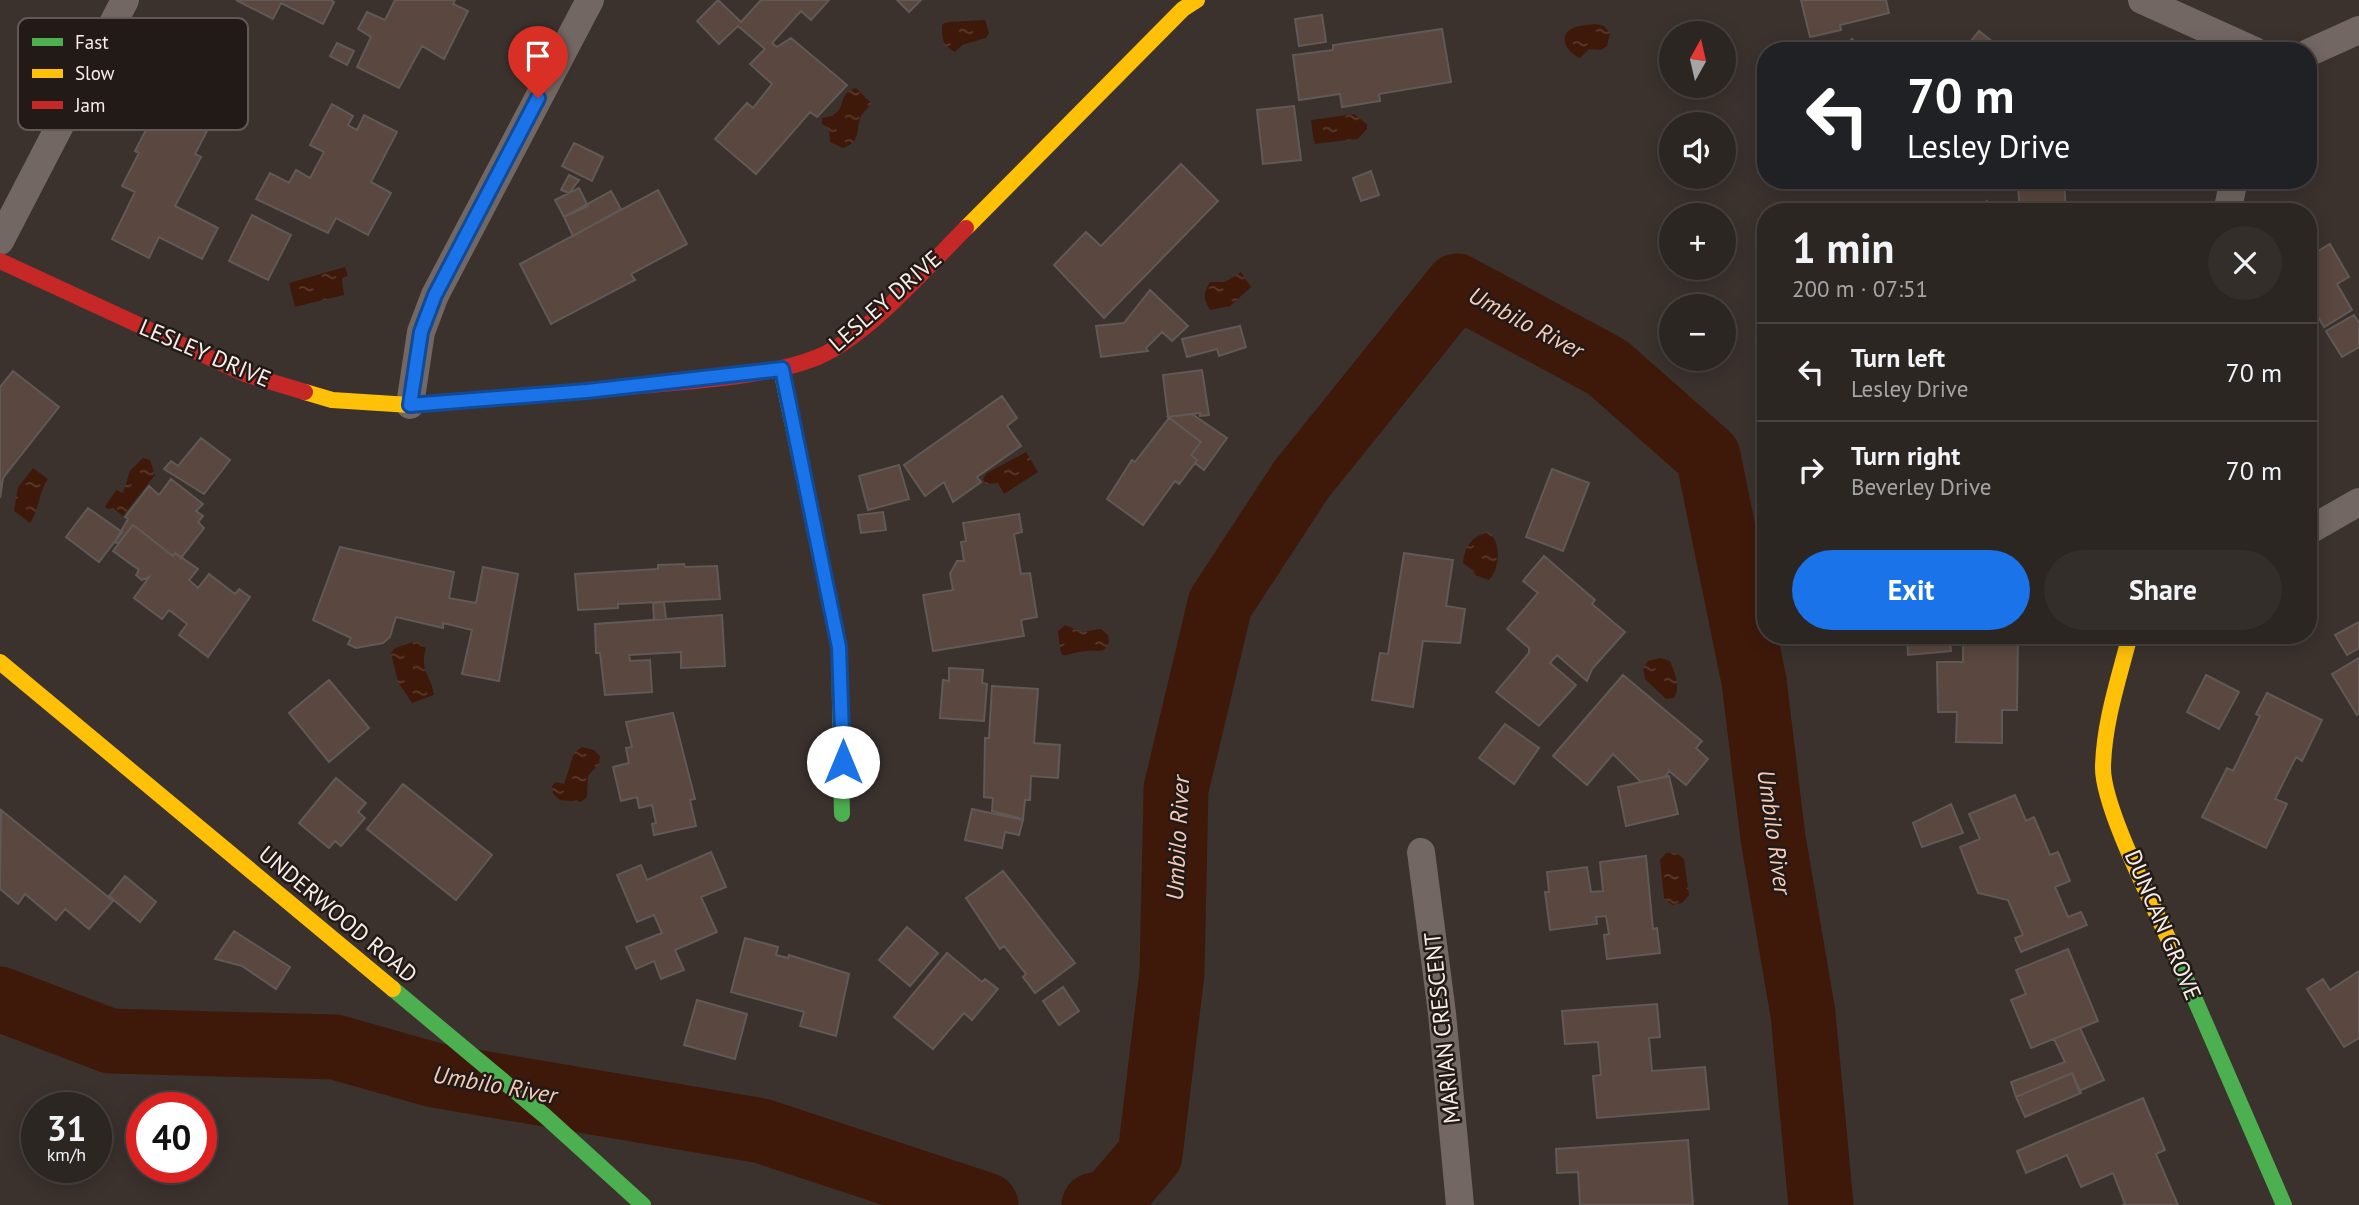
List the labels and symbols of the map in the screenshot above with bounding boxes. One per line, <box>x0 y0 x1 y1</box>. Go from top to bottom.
legend <box>18 18 248 130</box>
north arrow <box>1659 21 1736 98</box>
pin <box>508 26 568 98</box>
text: Fast <box>75 30 109 54</box>
text: Slow <box>75 61 115 85</box>
text: Jam <box>74 93 105 117</box>
street label: LESLEY DRIVE <box>822 244 947 357</box>
water label: Umbilo River <box>1464 279 1591 367</box>
street label: LESLEY DRIVE <box>135 312 275 393</box>
position arrow <box>806 725 880 799</box>
water label: Umbilo River <box>1750 768 1799 898</box>
water label: Umbilo River <box>1159 772 1196 901</box>
street label: UNDERWOOD ROAD <box>253 839 424 988</box>
street label: DUNCAN GROVE <box>2119 845 2208 1004</box>
street label: MARIAN CRESCENT <box>1417 931 1466 1125</box>
water label: Umbilo River <box>431 1058 562 1111</box>
speed limit sign: 40 <box>126 1092 217 1183</box>

